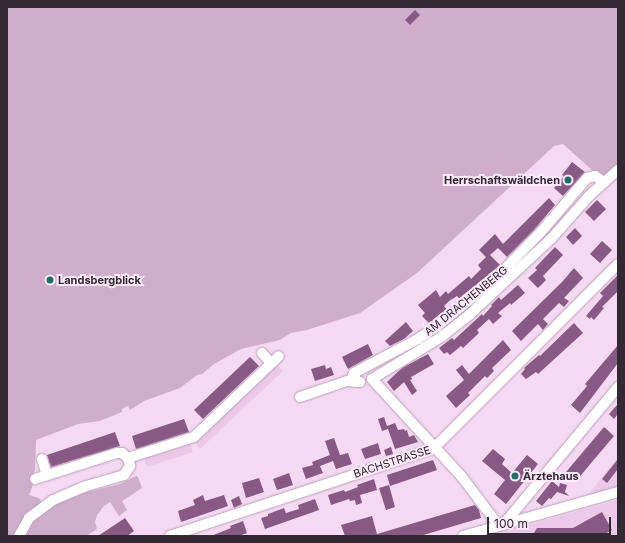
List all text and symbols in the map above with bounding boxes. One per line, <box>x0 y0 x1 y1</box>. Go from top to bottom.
place label: Herrschaftswäldchen <box>444 173 560 187</box>
marker: Herrschaftswäldchen <box>563 175 573 185</box>
street label: AM DRACHENBERG <box>422 263 510 339</box>
place label: Landsbergblick <box>58 273 141 287</box>
marker: Landsbergblick <box>45 275 55 285</box>
street label: BACHSTRASSE <box>352 443 432 481</box>
place label: Ärztehaus <box>523 469 579 483</box>
marker: Ärztehaus <box>510 471 520 481</box>
scale bar <box>489 509 613 535</box>
text: 100 m <box>494 516 528 531</box>

